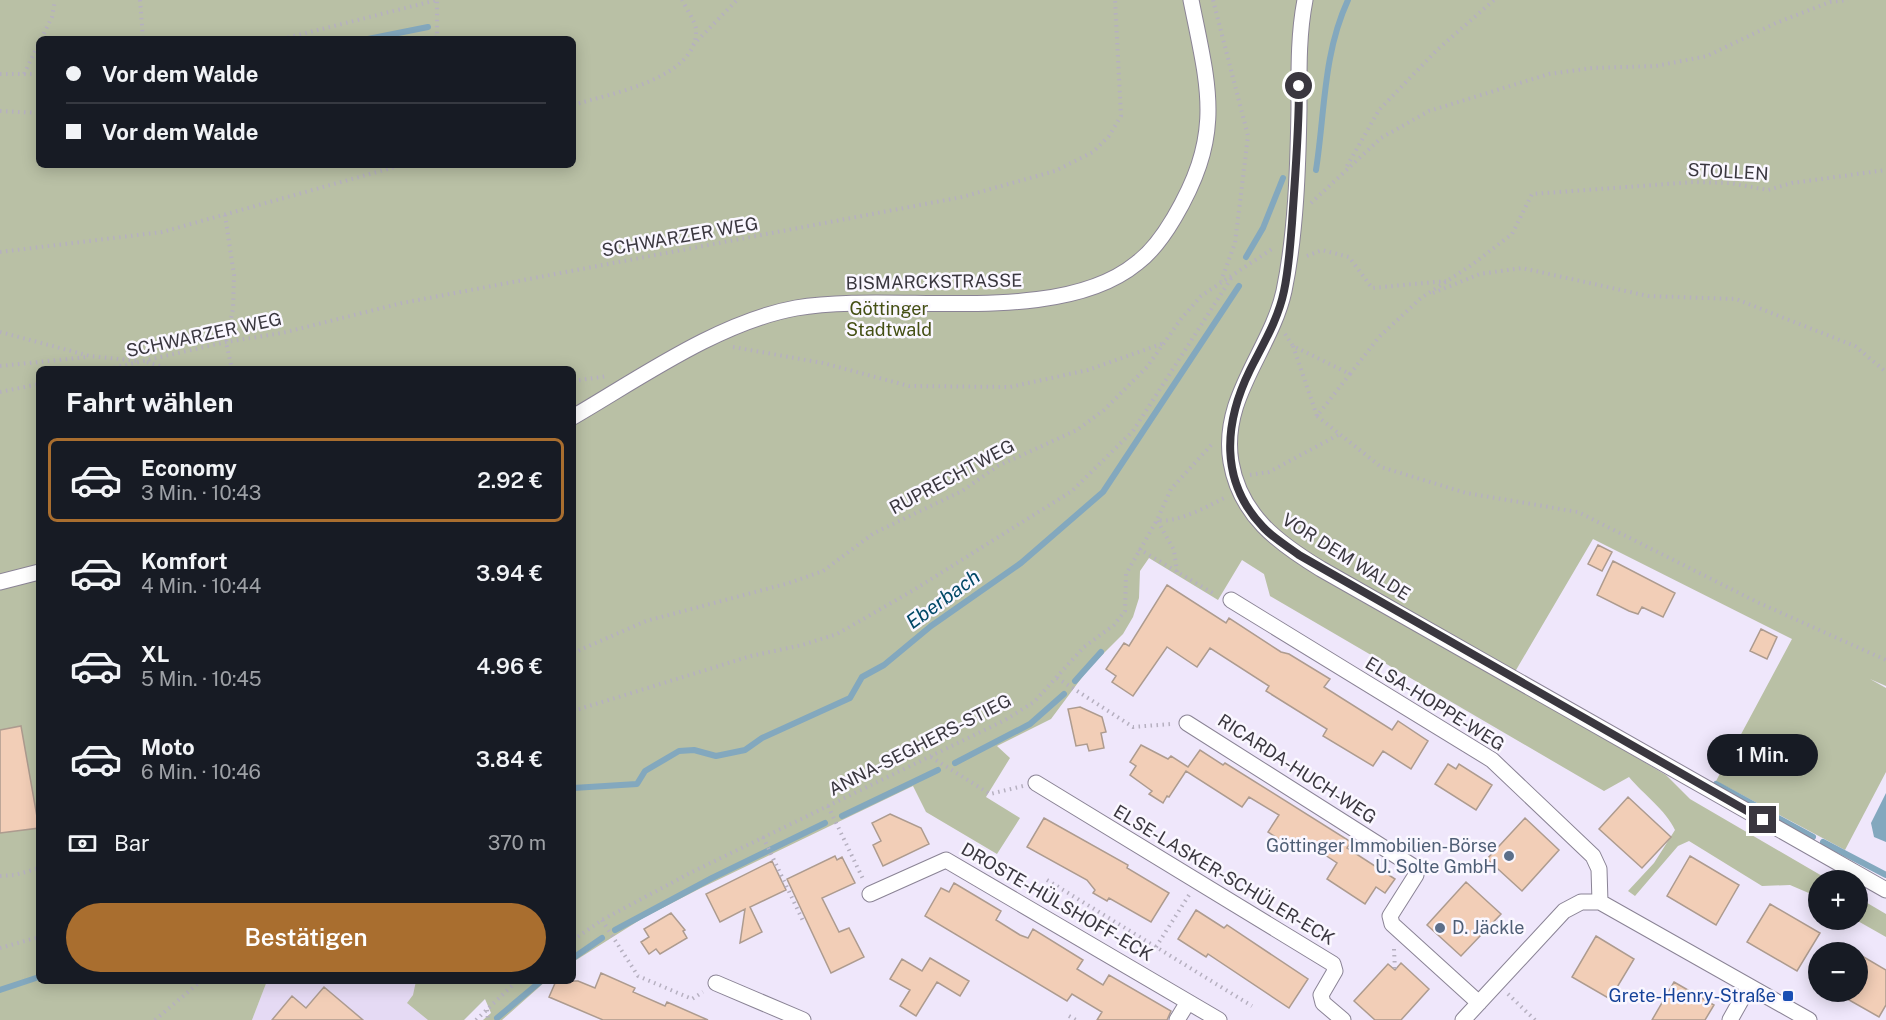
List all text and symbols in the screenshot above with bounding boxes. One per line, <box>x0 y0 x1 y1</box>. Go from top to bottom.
text: Vor dem Walde <box>102 61 258 87</box>
route start <box>1285 72 1312 99</box>
text: Vor dem Walde <box>102 119 258 145</box>
street label: STOLLEN <box>1687 159 1769 184</box>
street label: SCHWARZER WEG <box>600 212 760 261</box>
street label: BISMARCKSTRASSE <box>845 269 1023 294</box>
park label: Göttinger Stadtwald <box>846 298 932 340</box>
street label: SCHWARZER WEG <box>124 308 284 361</box>
text: Fahrt wählen <box>66 386 234 418</box>
street label: RUPRECHTWEG <box>886 435 1018 518</box>
icon: car <box>69 453 123 507</box>
text: Economy <box>141 455 237 481</box>
text: 2.92 € <box>477 467 543 493</box>
text: 3 Min. · 10:43 <box>141 481 261 505</box>
street label: VOR DEM WALDE <box>1278 509 1414 604</box>
icon: car <box>69 546 123 600</box>
text: Komfort <box>141 548 228 574</box>
text: 3.94 € <box>476 560 543 586</box>
water label: Eberbach <box>901 564 985 634</box>
text: 4 Min. · 10:44 <box>141 574 261 598</box>
icon: car <box>69 639 123 693</box>
text: XL <box>141 641 169 667</box>
street label: ELSA-HOPPE-WEG <box>1362 652 1509 755</box>
text: 4.96 € <box>476 653 543 679</box>
text: 5 Min. · 10:45 <box>141 667 262 691</box>
street label: ANNA-SEGHERS-STIEG <box>825 689 1015 800</box>
street label: RICARDA-HUCH-WEG <box>1214 709 1380 828</box>
icon: car <box>69 732 123 786</box>
callout: 1 Min. <box>1708 733 1818 775</box>
text: Moto <box>141 734 195 760</box>
text: 1 Min. <box>1736 743 1789 767</box>
text: 3.84 € <box>476 746 543 772</box>
text: 6 Min. · 10:46 <box>141 760 261 784</box>
street label: ELSE-LASKER-SCHÜLER-ECK <box>1110 799 1339 949</box>
route end <box>1749 806 1776 833</box>
icon: cash <box>66 827 99 860</box>
text: Bar <box>114 830 150 856</box>
text: 370 m <box>488 831 546 855</box>
place label: Göttinger Immobilien-Börse U. Solte GmbH <box>1266 835 1497 877</box>
street label: DROSTE-HÜLSHOFF-ECK <box>958 837 1157 965</box>
marker: Göttinger Immobilien-Börse U. Solte GmbH <box>1502 849 1516 863</box>
map controls <box>1808 870 1868 1002</box>
button: + <box>1808 870 1868 930</box>
button: Bestätigen <box>66 903 546 972</box>
place label: D. Jäckle <box>1452 917 1524 938</box>
marker: D. Jäckle <box>1433 921 1447 935</box>
button: − <box>1808 942 1868 1002</box>
place label: Grete-Henry-Straße <box>1609 985 1776 1006</box>
marker: Grete-Henry-Straße <box>1781 989 1795 1003</box>

